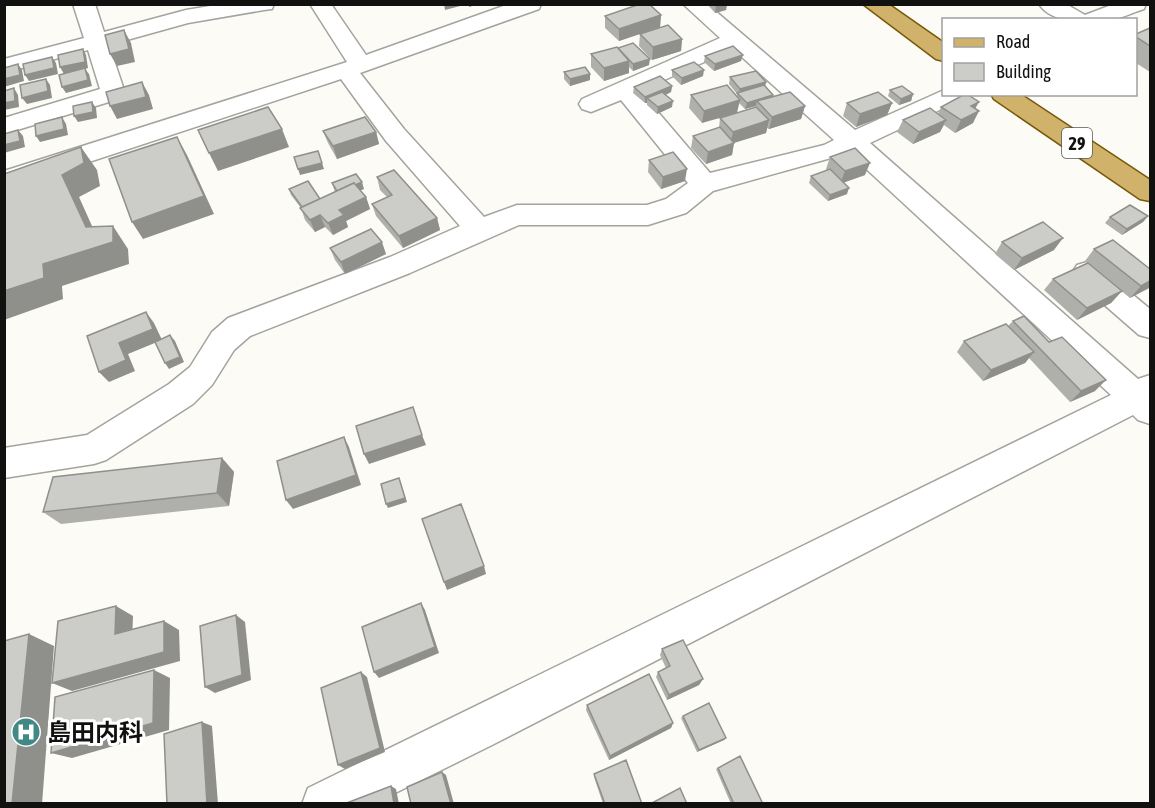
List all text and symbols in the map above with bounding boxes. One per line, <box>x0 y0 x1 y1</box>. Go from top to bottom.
legend <box>942 18 1137 96</box>
text: Road <box>996 31 1030 52</box>
text: Building <box>996 61 1051 82</box>
road number: 29 <box>1062 128 1092 158</box>
hospital icon: 島田内科 <box>10 716 42 748</box>
place label: 島田内科 <box>47 719 143 746</box>

